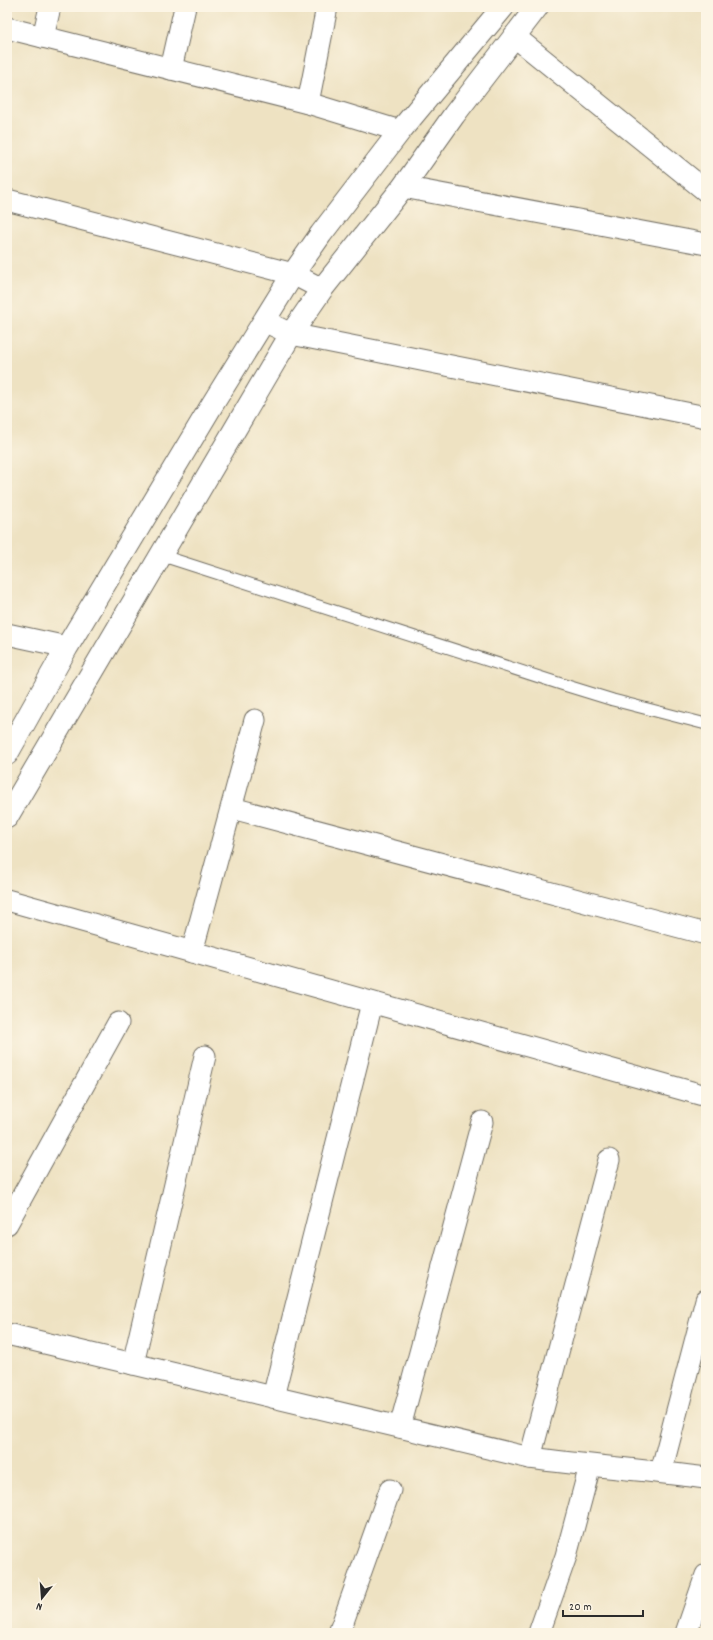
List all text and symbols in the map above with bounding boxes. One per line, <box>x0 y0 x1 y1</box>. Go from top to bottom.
north arrow <box>22 1578 62 1618</box>
scale bar <box>563 1592 643 1618</box>
text: N <box>34 1597 45 1614</box>
text: 20 m <box>569 1599 592 1616</box>

